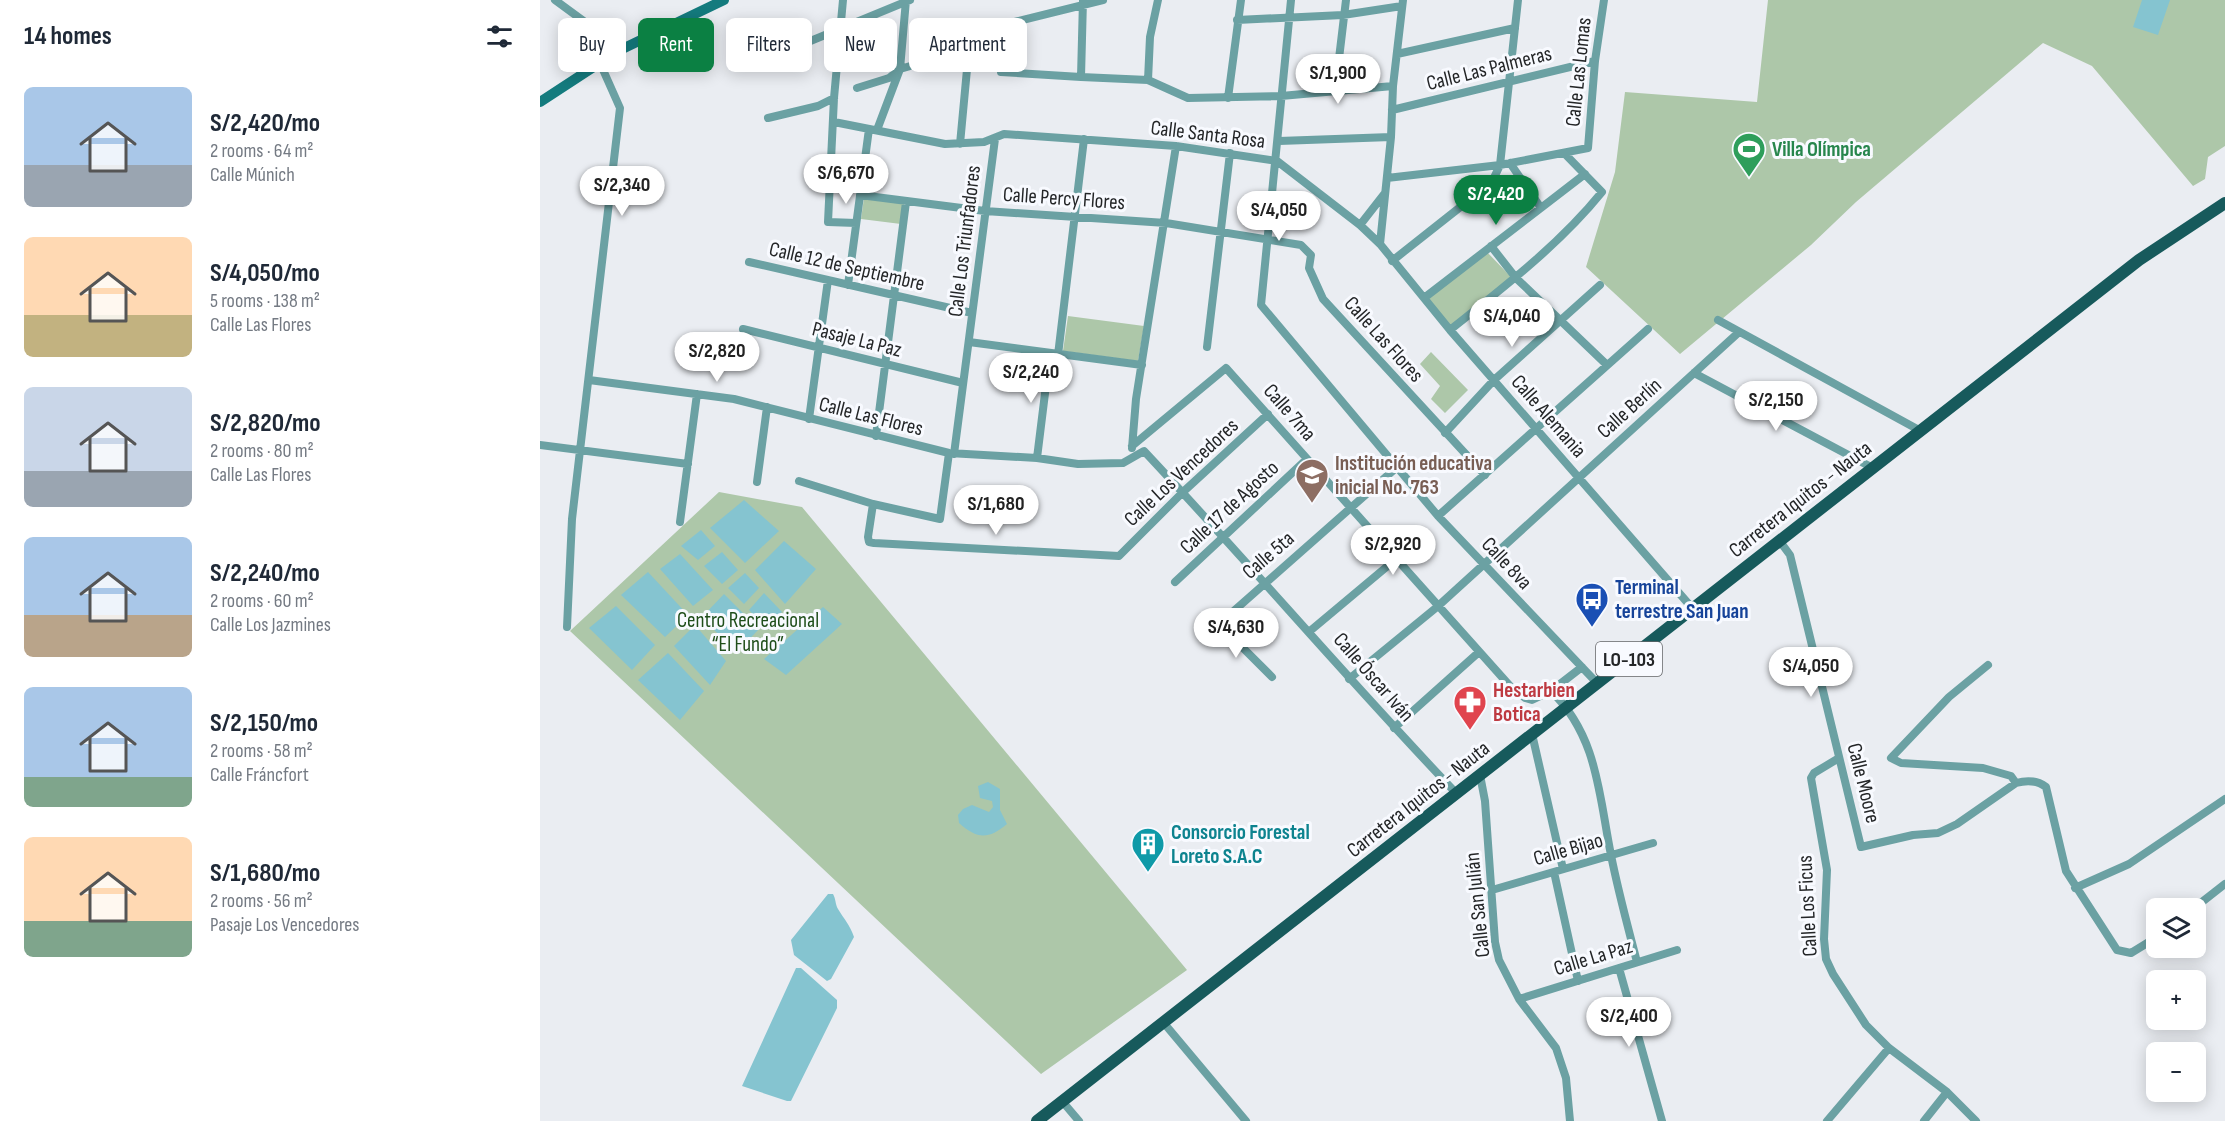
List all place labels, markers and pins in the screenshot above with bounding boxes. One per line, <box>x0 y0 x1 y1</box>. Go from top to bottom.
pin: S/1,900 <box>1283 54 1393 105</box>
sports icon: Villa Olímpica <box>1731 131 1767 178</box>
place label: Villa Olímpica <box>1772 137 1871 162</box>
pin: S/6,670 <box>791 154 901 205</box>
pin: S/2,340 <box>567 166 677 217</box>
pin: S/2,420 <box>1441 175 1551 226</box>
pin: S/4,050 <box>1224 191 1334 242</box>
pin: S/4,040 <box>1457 297 1567 348</box>
pin: S/2,820 <box>662 332 772 383</box>
pin: S/2,240 <box>976 353 1086 404</box>
pin: S/2,150 <box>1721 381 1831 432</box>
place label: Institución educativa inicial No. 763 <box>1335 451 1492 500</box>
school or university icon: Institución educativa inicial No. 763 <box>1294 457 1330 504</box>
pin: S/1,680 <box>941 485 1051 536</box>
pin: S/2,920 <box>1338 525 1448 576</box>
place label: Terminal terrestre San Juan <box>1615 575 1749 624</box>
bus stop icon: Terminal terrestre San Juan <box>1574 581 1610 628</box>
pin: S/4,630 <box>1181 608 1291 659</box>
pin: S/4,050 <box>1756 647 1866 698</box>
place label: Hestarbien Botica <box>1493 678 1575 727</box>
pharmacy icon: Hestarbien Botica <box>1452 684 1488 731</box>
place label: Consorcio Forestal Loreto S.A.C <box>1171 820 1310 869</box>
building icon: Consorcio Forestal Loreto S.A.C <box>1130 826 1166 873</box>
pin: S/2,400 <box>1574 997 1684 1048</box>

